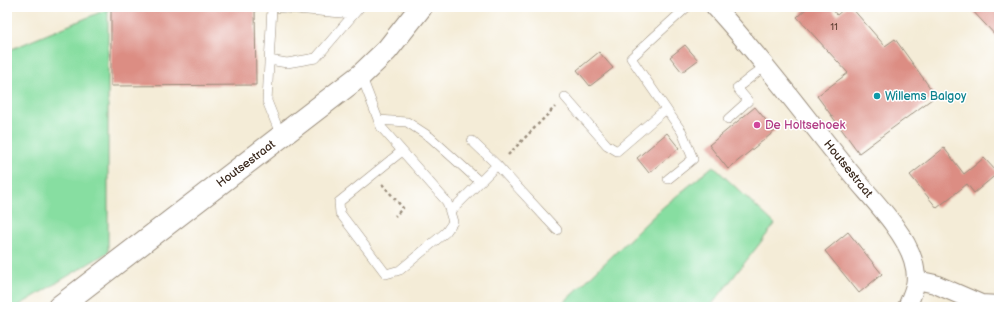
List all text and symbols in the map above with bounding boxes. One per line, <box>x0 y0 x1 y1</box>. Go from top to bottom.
house number: 11 <box>830 21 838 33</box>
place label: Willems Balgoy <box>885 89 967 104</box>
marker: Willems Balgoy <box>872 91 882 101</box>
place label: De Holtsehoek <box>765 118 845 133</box>
marker: De Holtsehoek <box>752 120 762 130</box>
street label: Houtsestraat <box>214 137 279 191</box>
street label: Houtsestraat <box>820 137 876 201</box>

